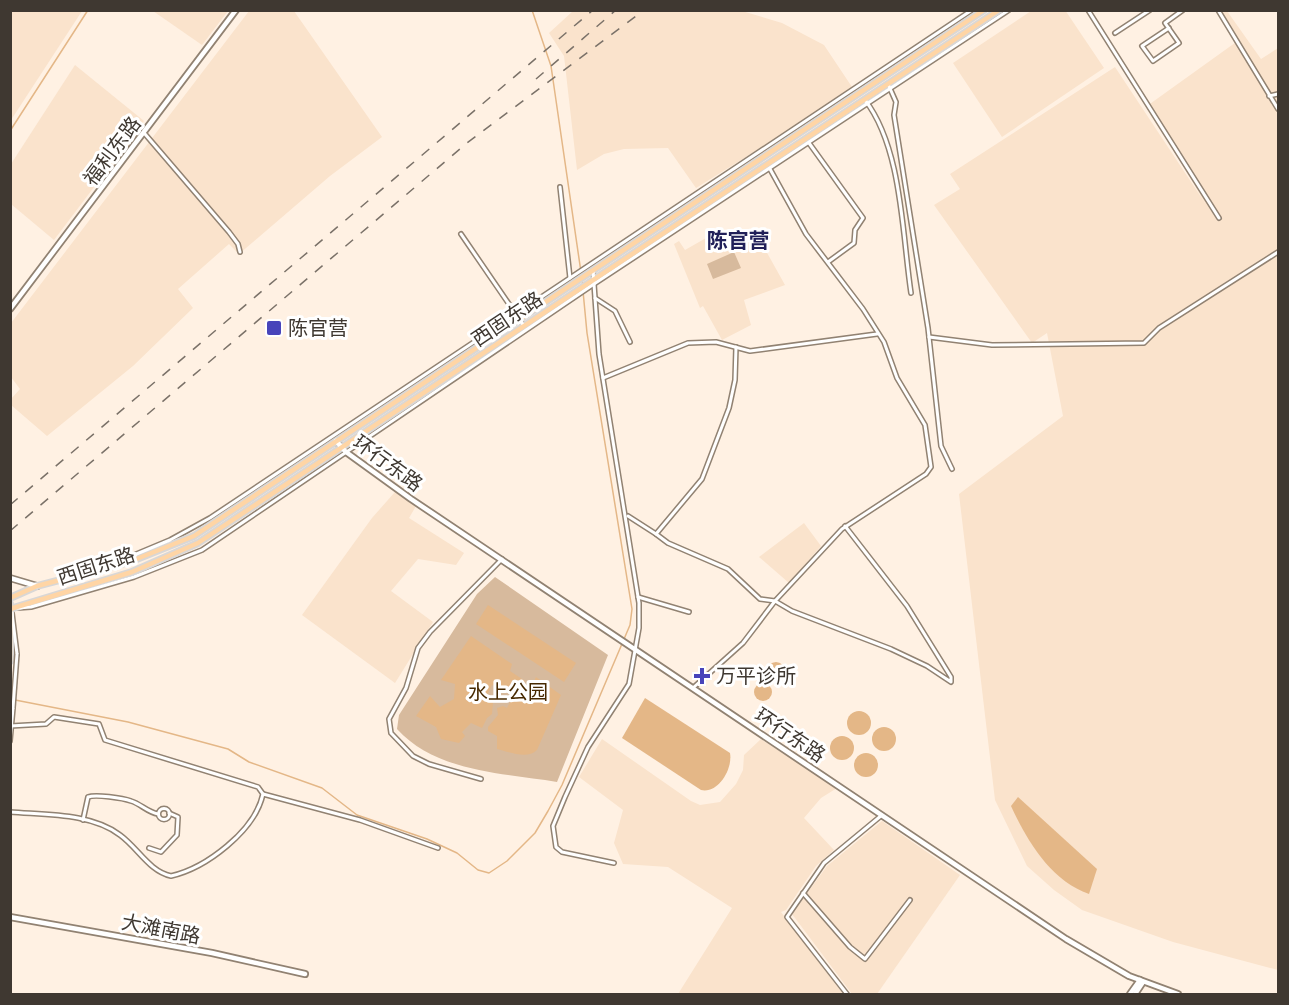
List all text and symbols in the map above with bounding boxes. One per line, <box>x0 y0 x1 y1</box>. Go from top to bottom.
street label: 福利东路 <box>78 111 145 190</box>
district label: 陈官营 <box>707 227 770 253</box>
street label: 西固东路 <box>467 286 546 350</box>
place label: 陈官营 <box>288 315 348 339</box>
marker: 陈官营 <box>265 319 283 337</box>
street label: 环行东路 <box>349 429 428 495</box>
street label: 西固东路 <box>54 541 137 589</box>
place label: 万平诊所 <box>716 663 796 687</box>
marker: 万平诊所 <box>693 667 711 685</box>
park label: 水上公园 <box>468 679 548 703</box>
street label: 环行东路 <box>751 702 830 766</box>
street label: 大滩南路 <box>120 909 203 947</box>

